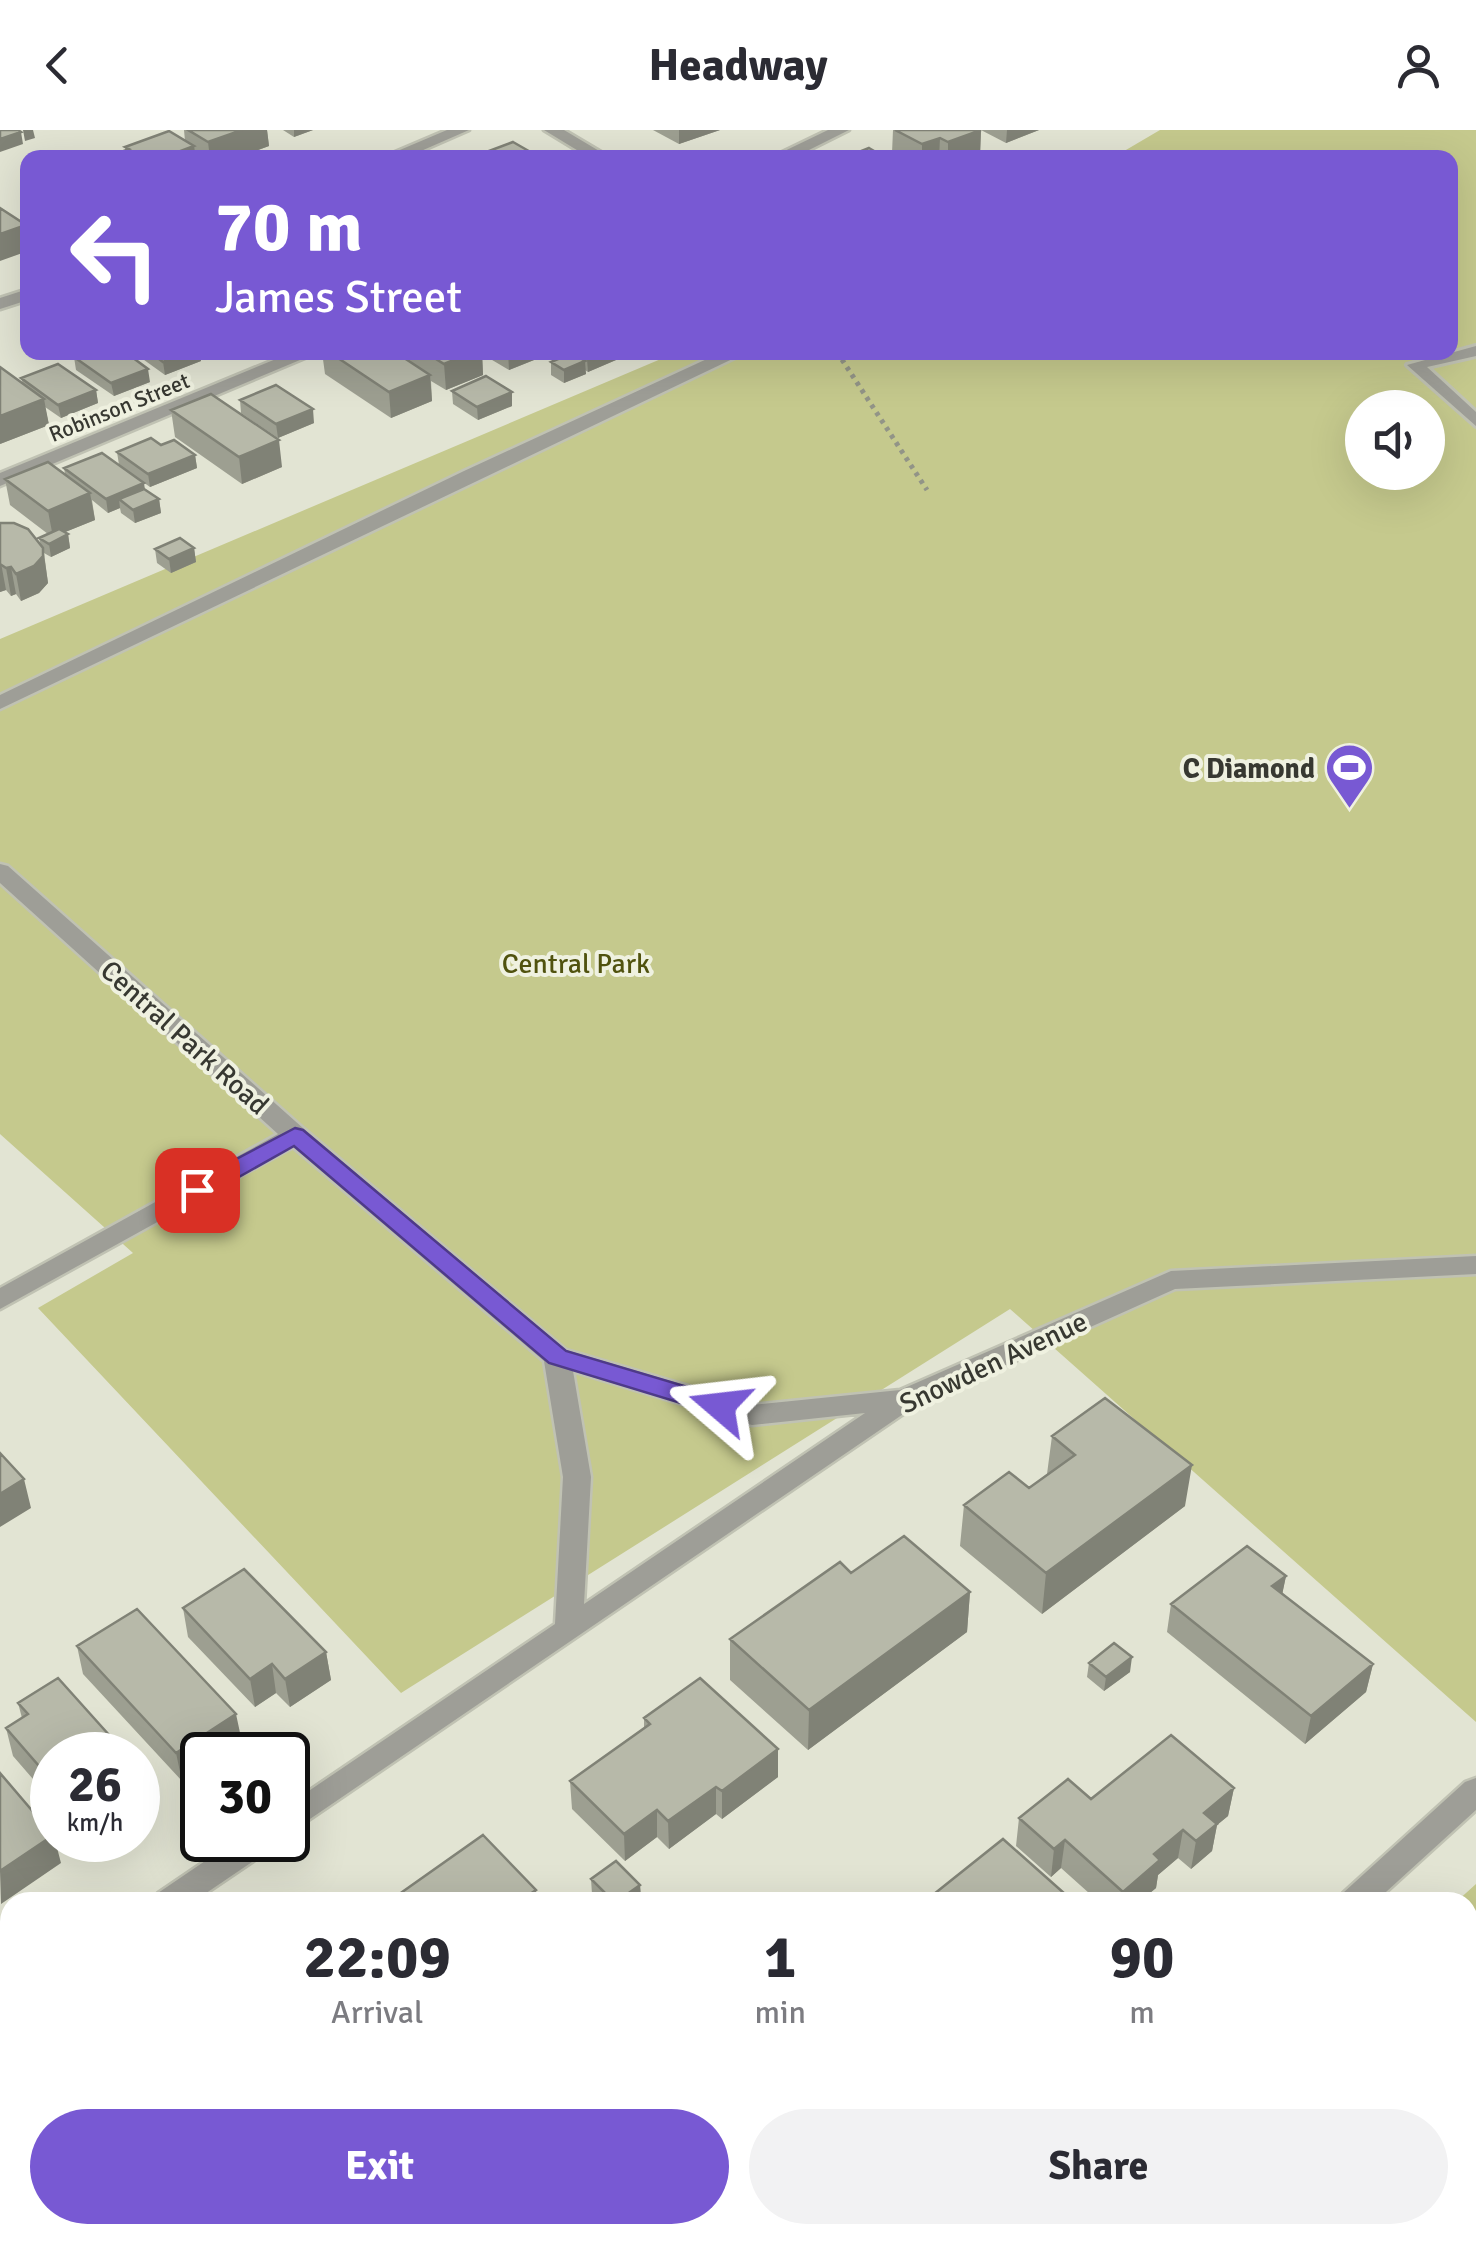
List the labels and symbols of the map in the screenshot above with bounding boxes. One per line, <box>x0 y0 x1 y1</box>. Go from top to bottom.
street label: Robinson Street <box>45 367 194 448</box>
sports icon: C Diamond <box>1324 742 1376 810</box>
place label: C Diamond <box>1183 752 1315 786</box>
park label: Central Park <box>502 947 650 981</box>
street label: Central Park Road <box>93 953 275 1122</box>
pin <box>155 1148 240 1233</box>
street label: Snowden Avenue <box>894 1305 1093 1421</box>
position arrow <box>668 1354 772 1458</box>
speed limit sign: 30 <box>180 1732 310 1862</box>

